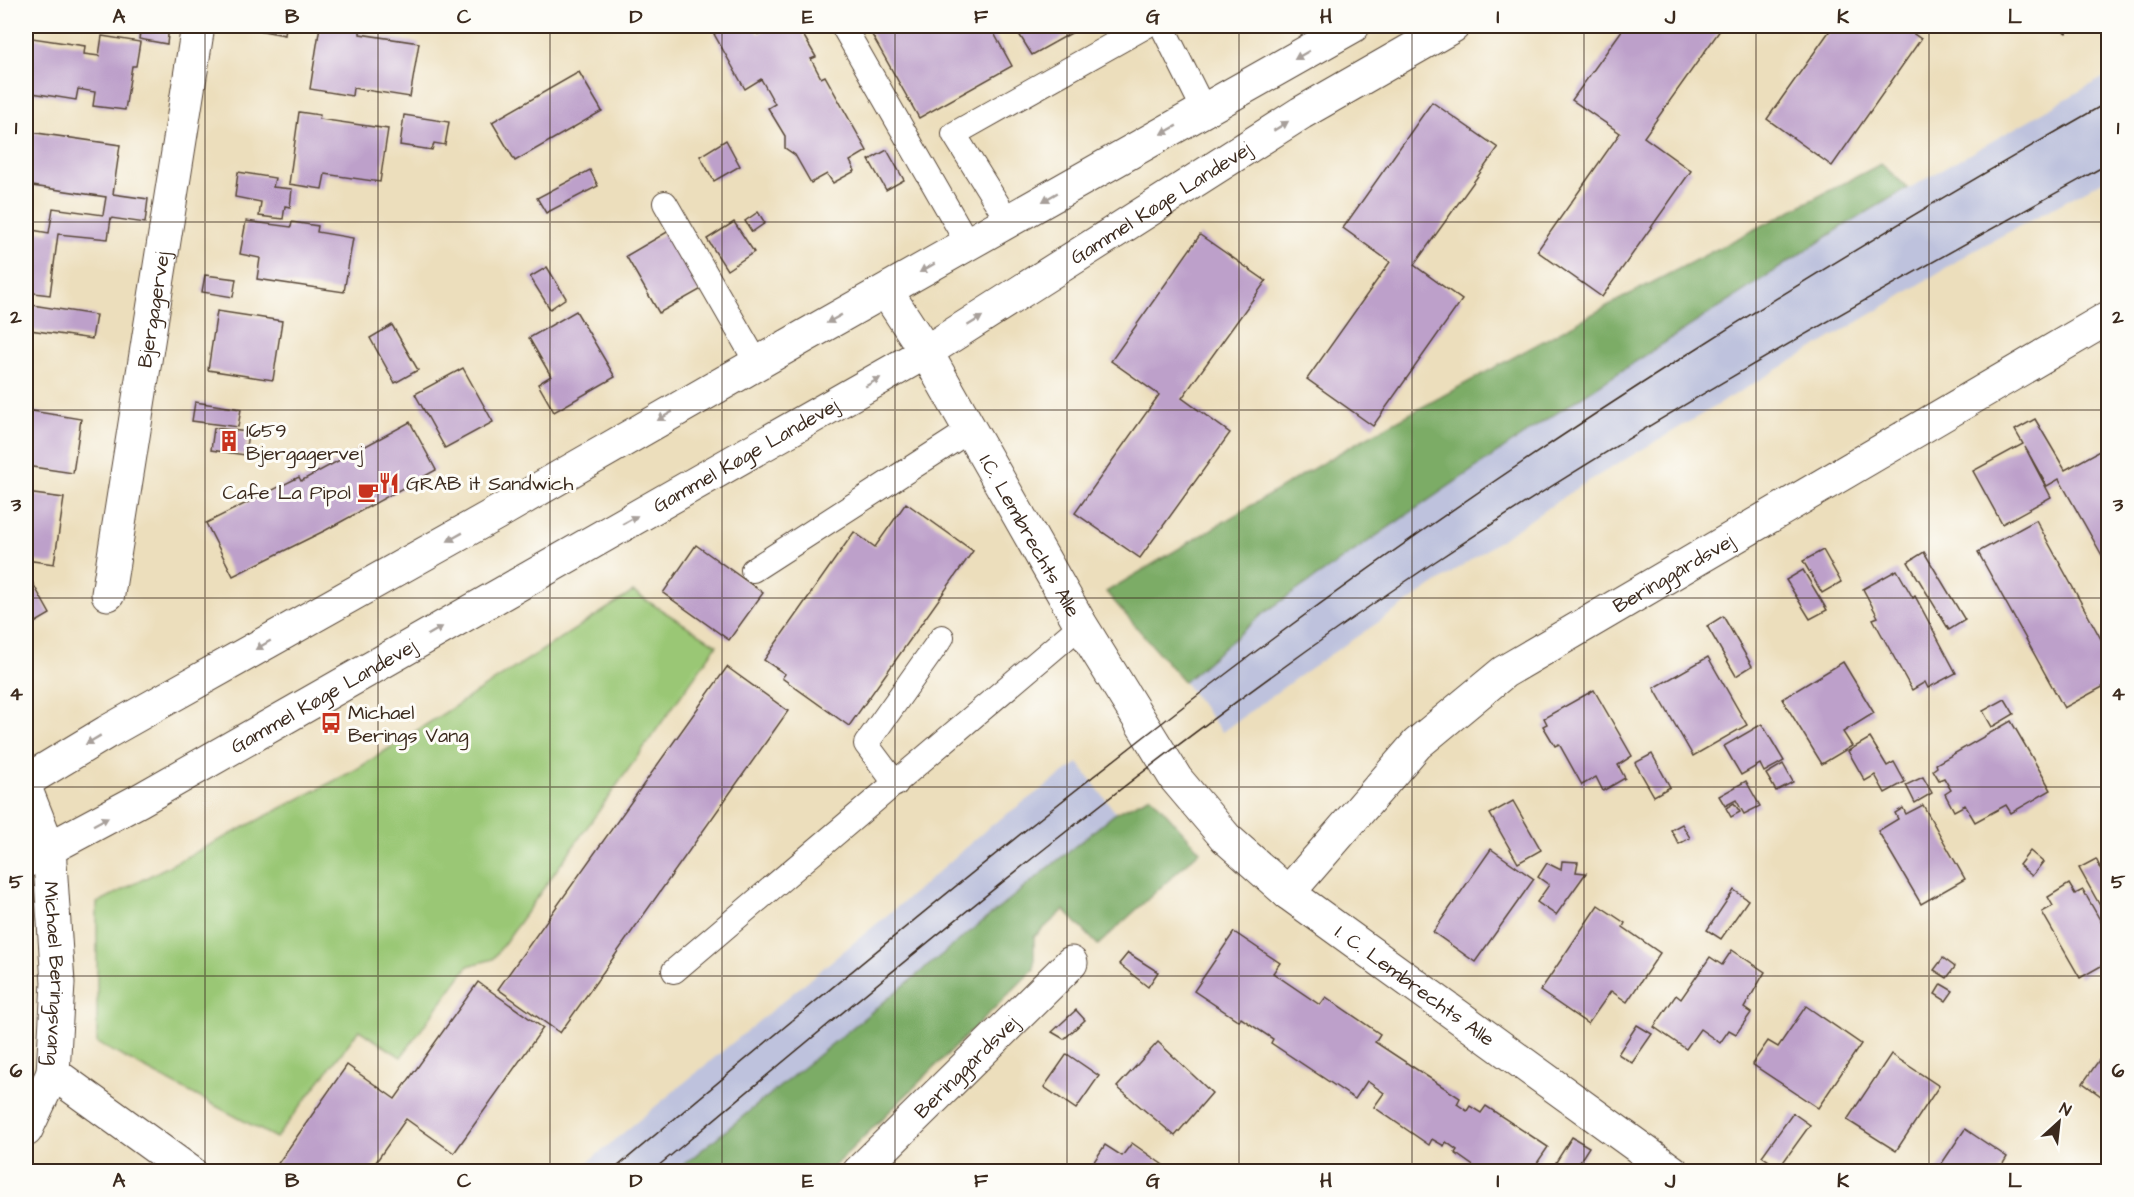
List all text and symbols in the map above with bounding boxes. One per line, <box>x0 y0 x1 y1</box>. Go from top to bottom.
text: A <box>113 3 126 31</box>
text: B <box>285 3 300 31</box>
text: C <box>457 3 472 31</box>
text: D <box>630 3 643 31</box>
text: E <box>802 3 814 31</box>
text: F <box>974 3 989 31</box>
text: G <box>1146 3 1160 31</box>
text: H <box>1320 3 1332 31</box>
text: I <box>1496 3 1500 31</box>
text: J <box>1664 3 1676 31</box>
text: K <box>1837 3 1850 31</box>
text: L <box>2008 3 2022 31</box>
one-way arrow <box>1294 49 1310 60</box>
text: 1 <box>15 114 18 142</box>
text: 1 <box>2117 114 2120 142</box>
one-way arrow <box>1273 120 1289 131</box>
one-way arrow <box>1160 125 1177 135</box>
street label: Gammel Køge Landevej <box>1065 135 1257 272</box>
one-way arrow <box>1041 192 1058 202</box>
street label: Bjergagervej <box>131 249 177 370</box>
one-way arrow <box>919 262 935 273</box>
text: 2 <box>9 303 22 331</box>
text: 2 <box>2111 303 2124 331</box>
one-way arrow <box>826 314 843 324</box>
one-way arrow <box>967 315 983 326</box>
one-way arrow <box>865 377 882 387</box>
street label: Gammel Køge Landevej <box>648 392 844 520</box>
one-way arrow <box>657 411 673 422</box>
place label: 1659 Bjergagervej <box>246 417 363 469</box>
building icon: 1659 Bjergagervej <box>217 429 241 453</box>
street label: I.C. Lembrechts Alle <box>972 450 1087 623</box>
place label: GRAB it Sandwich <box>406 470 573 498</box>
restaurant icon: GRAB it Sandwich <box>377 471 401 495</box>
place label: Cafe La Pipol <box>223 479 351 507</box>
cafe icon: Cafe La Pipol <box>356 480 380 504</box>
text: 3 <box>10 491 22 519</box>
text: 3 <box>2112 491 2124 519</box>
one-way arrow <box>622 515 639 525</box>
street label: Beringgårdsvej <box>1608 527 1740 620</box>
one-way arrow <box>446 532 463 542</box>
one-way arrow <box>427 626 443 637</box>
street label: Gammel Køge Landevej <box>226 632 422 761</box>
one-way arrow <box>255 639 271 650</box>
text: 4 <box>9 680 23 708</box>
text: 4 <box>2111 680 2125 708</box>
place label: Michael Berings Vang <box>348 699 469 751</box>
bus stop icon: Michael Berings Vang <box>319 711 343 735</box>
one-way arrow <box>85 735 101 746</box>
one-way arrow <box>92 816 109 825</box>
text: 5 <box>9 868 24 896</box>
text: 5 <box>2111 868 2126 896</box>
street label: Michael Beringsvang <box>36 880 71 1066</box>
street label: I. C. Lembrechts Alle <box>1329 919 1500 1053</box>
street label: Beringgårdsvej <box>908 1009 1025 1125</box>
text: 6 <box>10 1057 23 1085</box>
text: 6 <box>2112 1057 2125 1085</box>
north arrow <box>2029 1092 2089 1152</box>
text: N <box>2056 1097 2075 1122</box>
text: A <box>113 1167 126 1195</box>
text: B <box>285 1167 300 1195</box>
text: C <box>457 1167 472 1195</box>
text: D <box>630 1167 643 1195</box>
text: E <box>802 1167 814 1195</box>
text: F <box>974 1167 989 1195</box>
text: G <box>1146 1167 1160 1195</box>
text: H <box>1320 1167 1332 1195</box>
text: I <box>1496 1167 1500 1195</box>
text: J <box>1664 1167 1676 1195</box>
text: K <box>1837 1167 1850 1195</box>
text: L <box>2008 1167 2022 1195</box>

